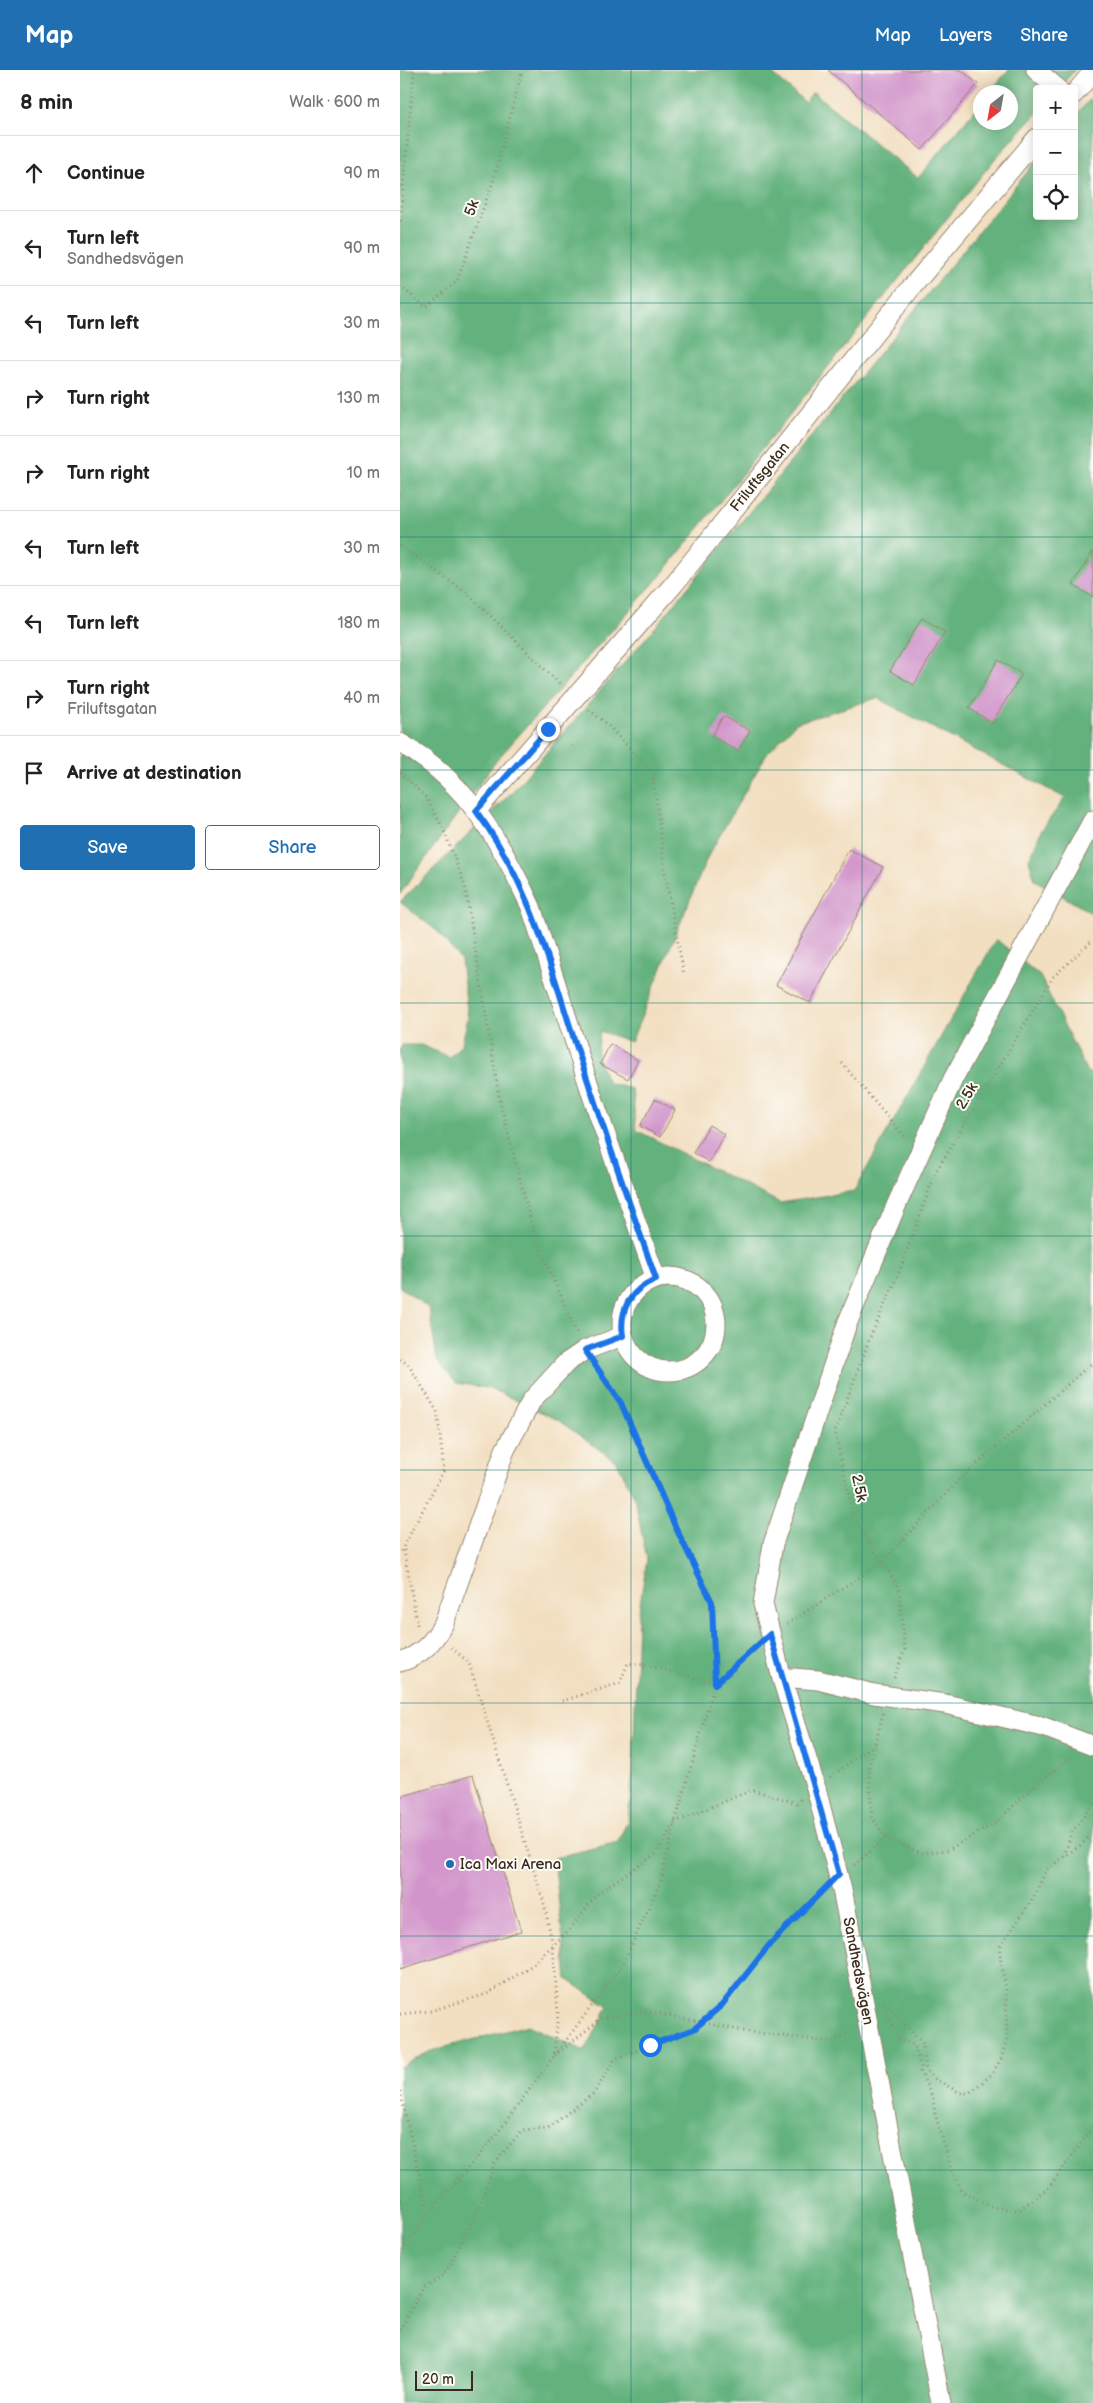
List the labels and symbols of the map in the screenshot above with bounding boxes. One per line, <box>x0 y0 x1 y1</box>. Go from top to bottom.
north arrow <box>973 85 1018 130</box>
street label: 5k <box>460 197 484 219</box>
street label: Friluftsgatan <box>726 438 794 516</box>
route end <box>537 718 560 741</box>
street label: 2.5k <box>952 1079 983 1113</box>
street label: 2.5k <box>847 1472 871 1504</box>
place label: Ica Maxi Arena <box>460 1855 561 1874</box>
marker: Ica Maxi Arena <box>444 1858 456 1870</box>
street label: Sandhedsvägen <box>838 1915 878 2027</box>
route start <box>639 2034 662 2057</box>
scale bar <box>415 2368 472 2391</box>

